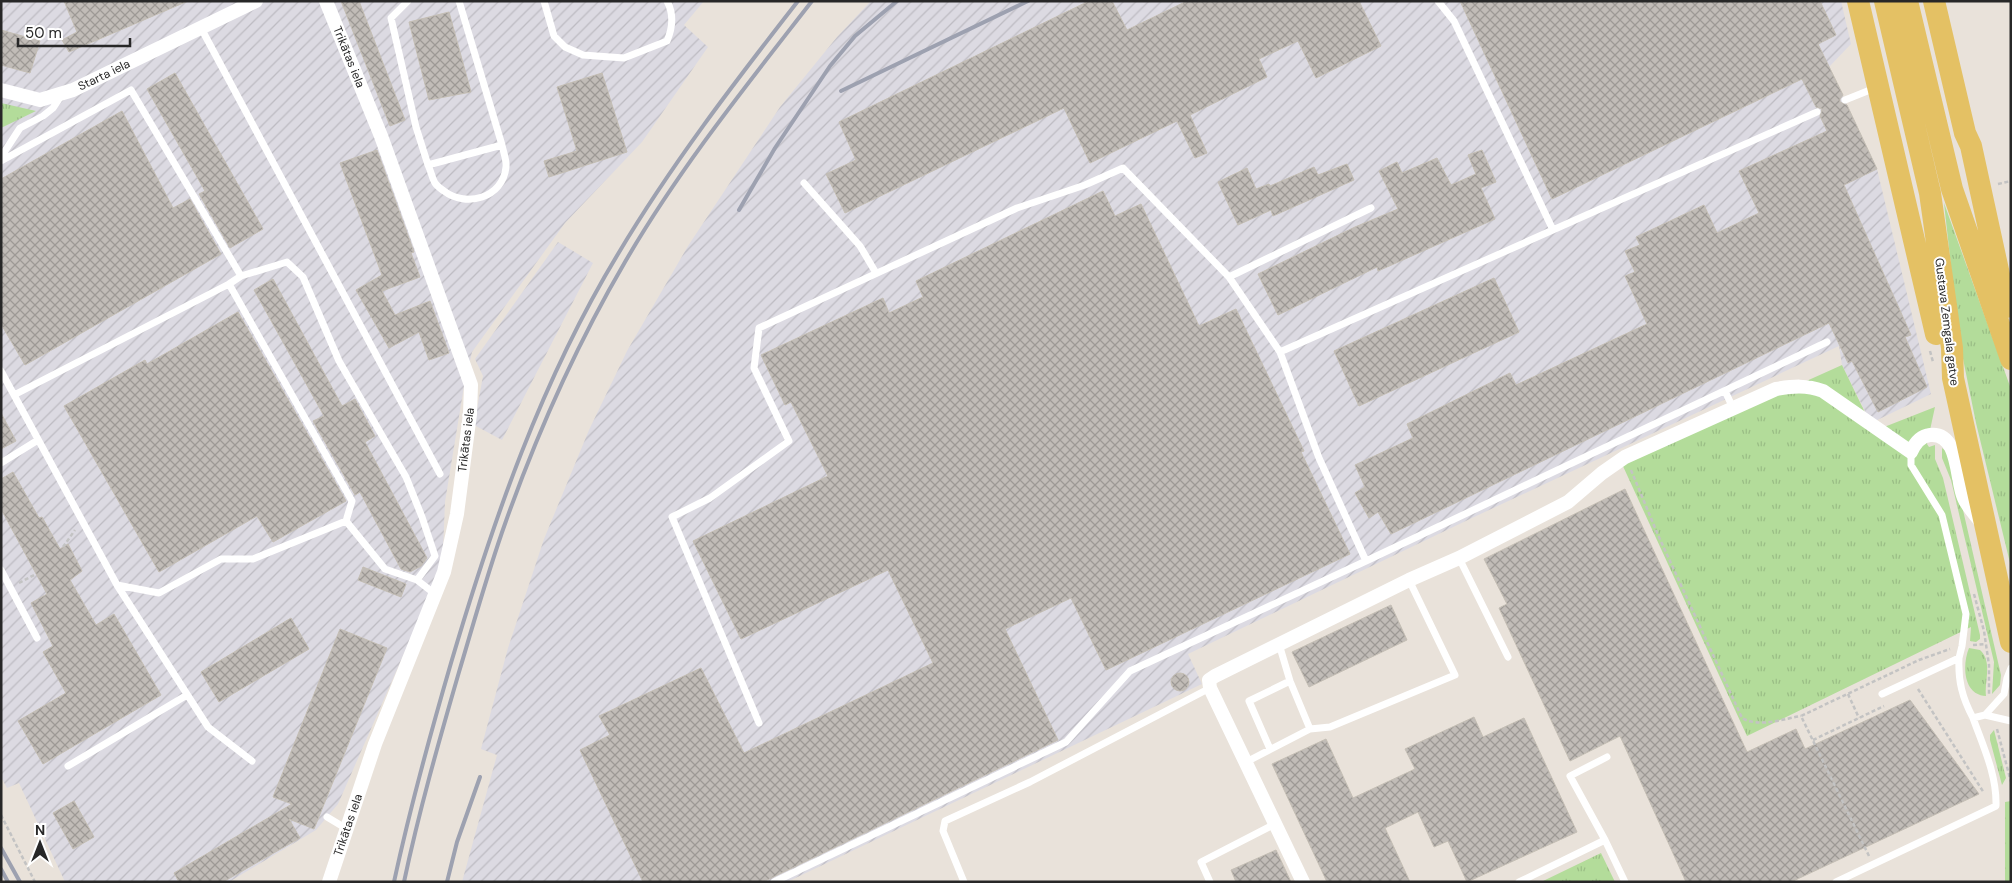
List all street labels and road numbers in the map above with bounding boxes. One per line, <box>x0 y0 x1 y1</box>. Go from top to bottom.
street label: Trikātas iela <box>329 24 369 90</box>
street label: Starta iela <box>75 56 133 94</box>
street label: Gustava Zemgala gatve <box>1931 257 1963 387</box>
street label: Trikātas iela <box>454 407 478 473</box>
street label: Trikātas iela <box>330 792 366 858</box>

